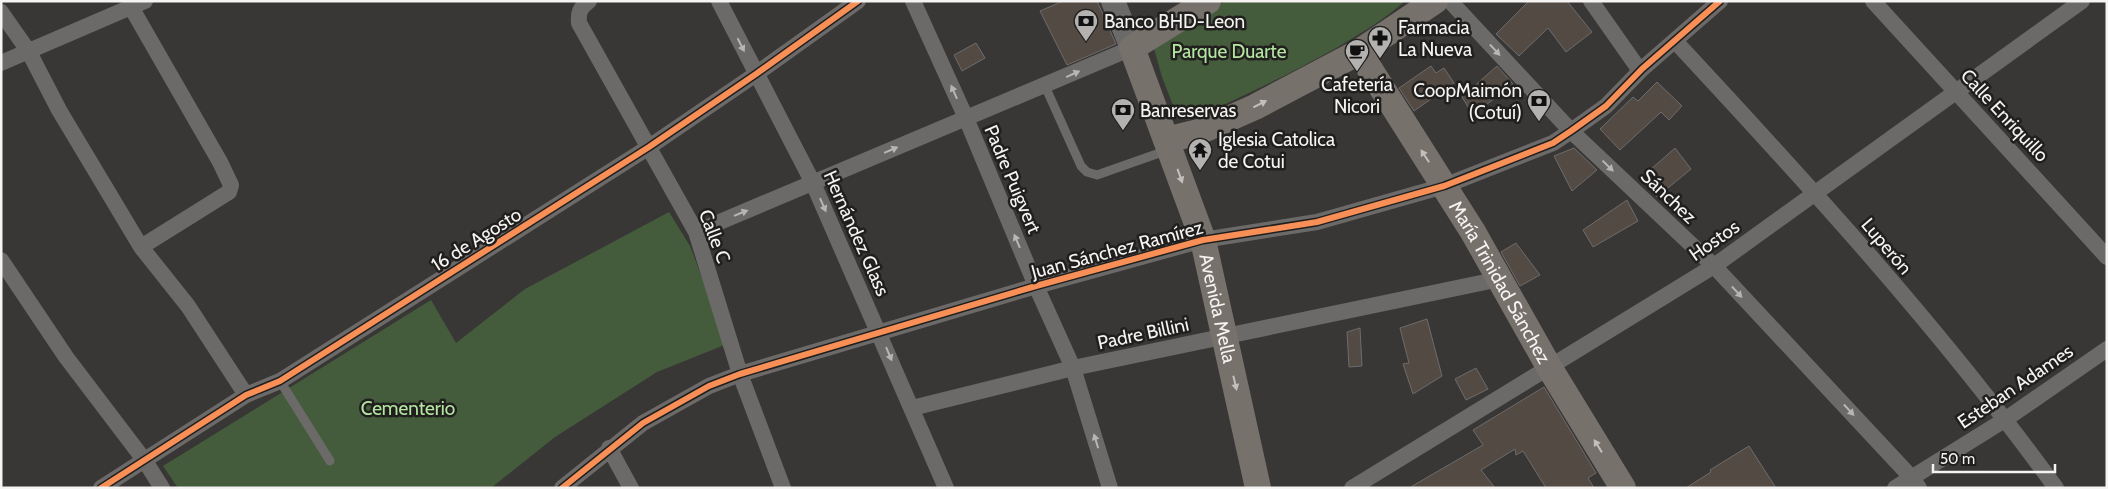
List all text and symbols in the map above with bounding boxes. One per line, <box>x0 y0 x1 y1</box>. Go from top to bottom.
bank icon: Banco BHD-Leon <box>1073 8 1099 42</box>
place label: Banco BHD-Leon <box>1104 10 1245 33</box>
place label: Farmacia La Nueva <box>1398 16 1472 61</box>
pharmacy icon: Farmacia La Nueva <box>1367 25 1393 59</box>
one-way arrow <box>737 37 745 52</box>
cafe icon: Cafetería Nicori <box>1344 38 1370 72</box>
park label: Parque Duarte <box>1172 40 1287 63</box>
one-way arrow <box>1489 43 1501 55</box>
street label: Calle Enriquillo <box>1956 64 2053 167</box>
one-way arrow <box>1066 69 1080 77</box>
place label: Cafetería Nicori <box>1321 73 1393 118</box>
place label: CoopMaimón (Cotuí) <box>1413 79 1522 124</box>
one-way arrow <box>950 85 958 99</box>
bank icon: CoopMaimón (Cotuí) <box>1526 88 1552 122</box>
bank icon: Banreservas <box>1110 97 1136 131</box>
place label: Banreservas <box>1140 99 1237 122</box>
one-way arrow <box>1253 100 1267 108</box>
street label: Padre Puigvert <box>979 122 1046 237</box>
place label: Iglesia Catolica de Cotui <box>1218 128 1335 173</box>
temple icon: Iglesia Catolica de Cotui <box>1187 137 1213 171</box>
one-way arrow <box>884 146 899 154</box>
one-way arrow <box>1421 150 1430 163</box>
one-way arrow <box>1602 160 1614 172</box>
street label: Sánchez <box>1636 164 1701 228</box>
street label: Hernández Glass <box>819 167 895 300</box>
one-way arrow <box>1176 169 1184 184</box>
street label: María Trinidad Sánchez <box>1444 196 1556 368</box>
one-way arrow <box>819 198 827 212</box>
street label: 16 de Agosto <box>427 203 526 276</box>
street label: Calle C <box>694 206 735 266</box>
one-way arrow <box>734 209 749 217</box>
street label: Luperón <box>1856 213 1917 279</box>
street label: Juan Sánchez Ramírez <box>1028 215 1206 284</box>
street label: Hostos <box>1685 215 1744 266</box>
one-way arrow <box>1013 234 1021 248</box>
street label: Avenida Mella <box>1194 251 1241 365</box>
one-way arrow <box>1731 285 1743 297</box>
street label: Padre Billini <box>1095 313 1191 354</box>
street label: Esteban Adames <box>1953 339 2077 434</box>
one-way arrow <box>885 346 893 361</box>
one-way arrow <box>1231 376 1239 391</box>
park label: Cementerio <box>361 397 455 420</box>
one-way arrow <box>1843 404 1855 416</box>
one-way arrow <box>1091 434 1099 449</box>
one-way arrow <box>1593 440 1602 453</box>
scale bar <box>1933 442 2056 474</box>
text: 50 m <box>1940 450 1975 468</box>

